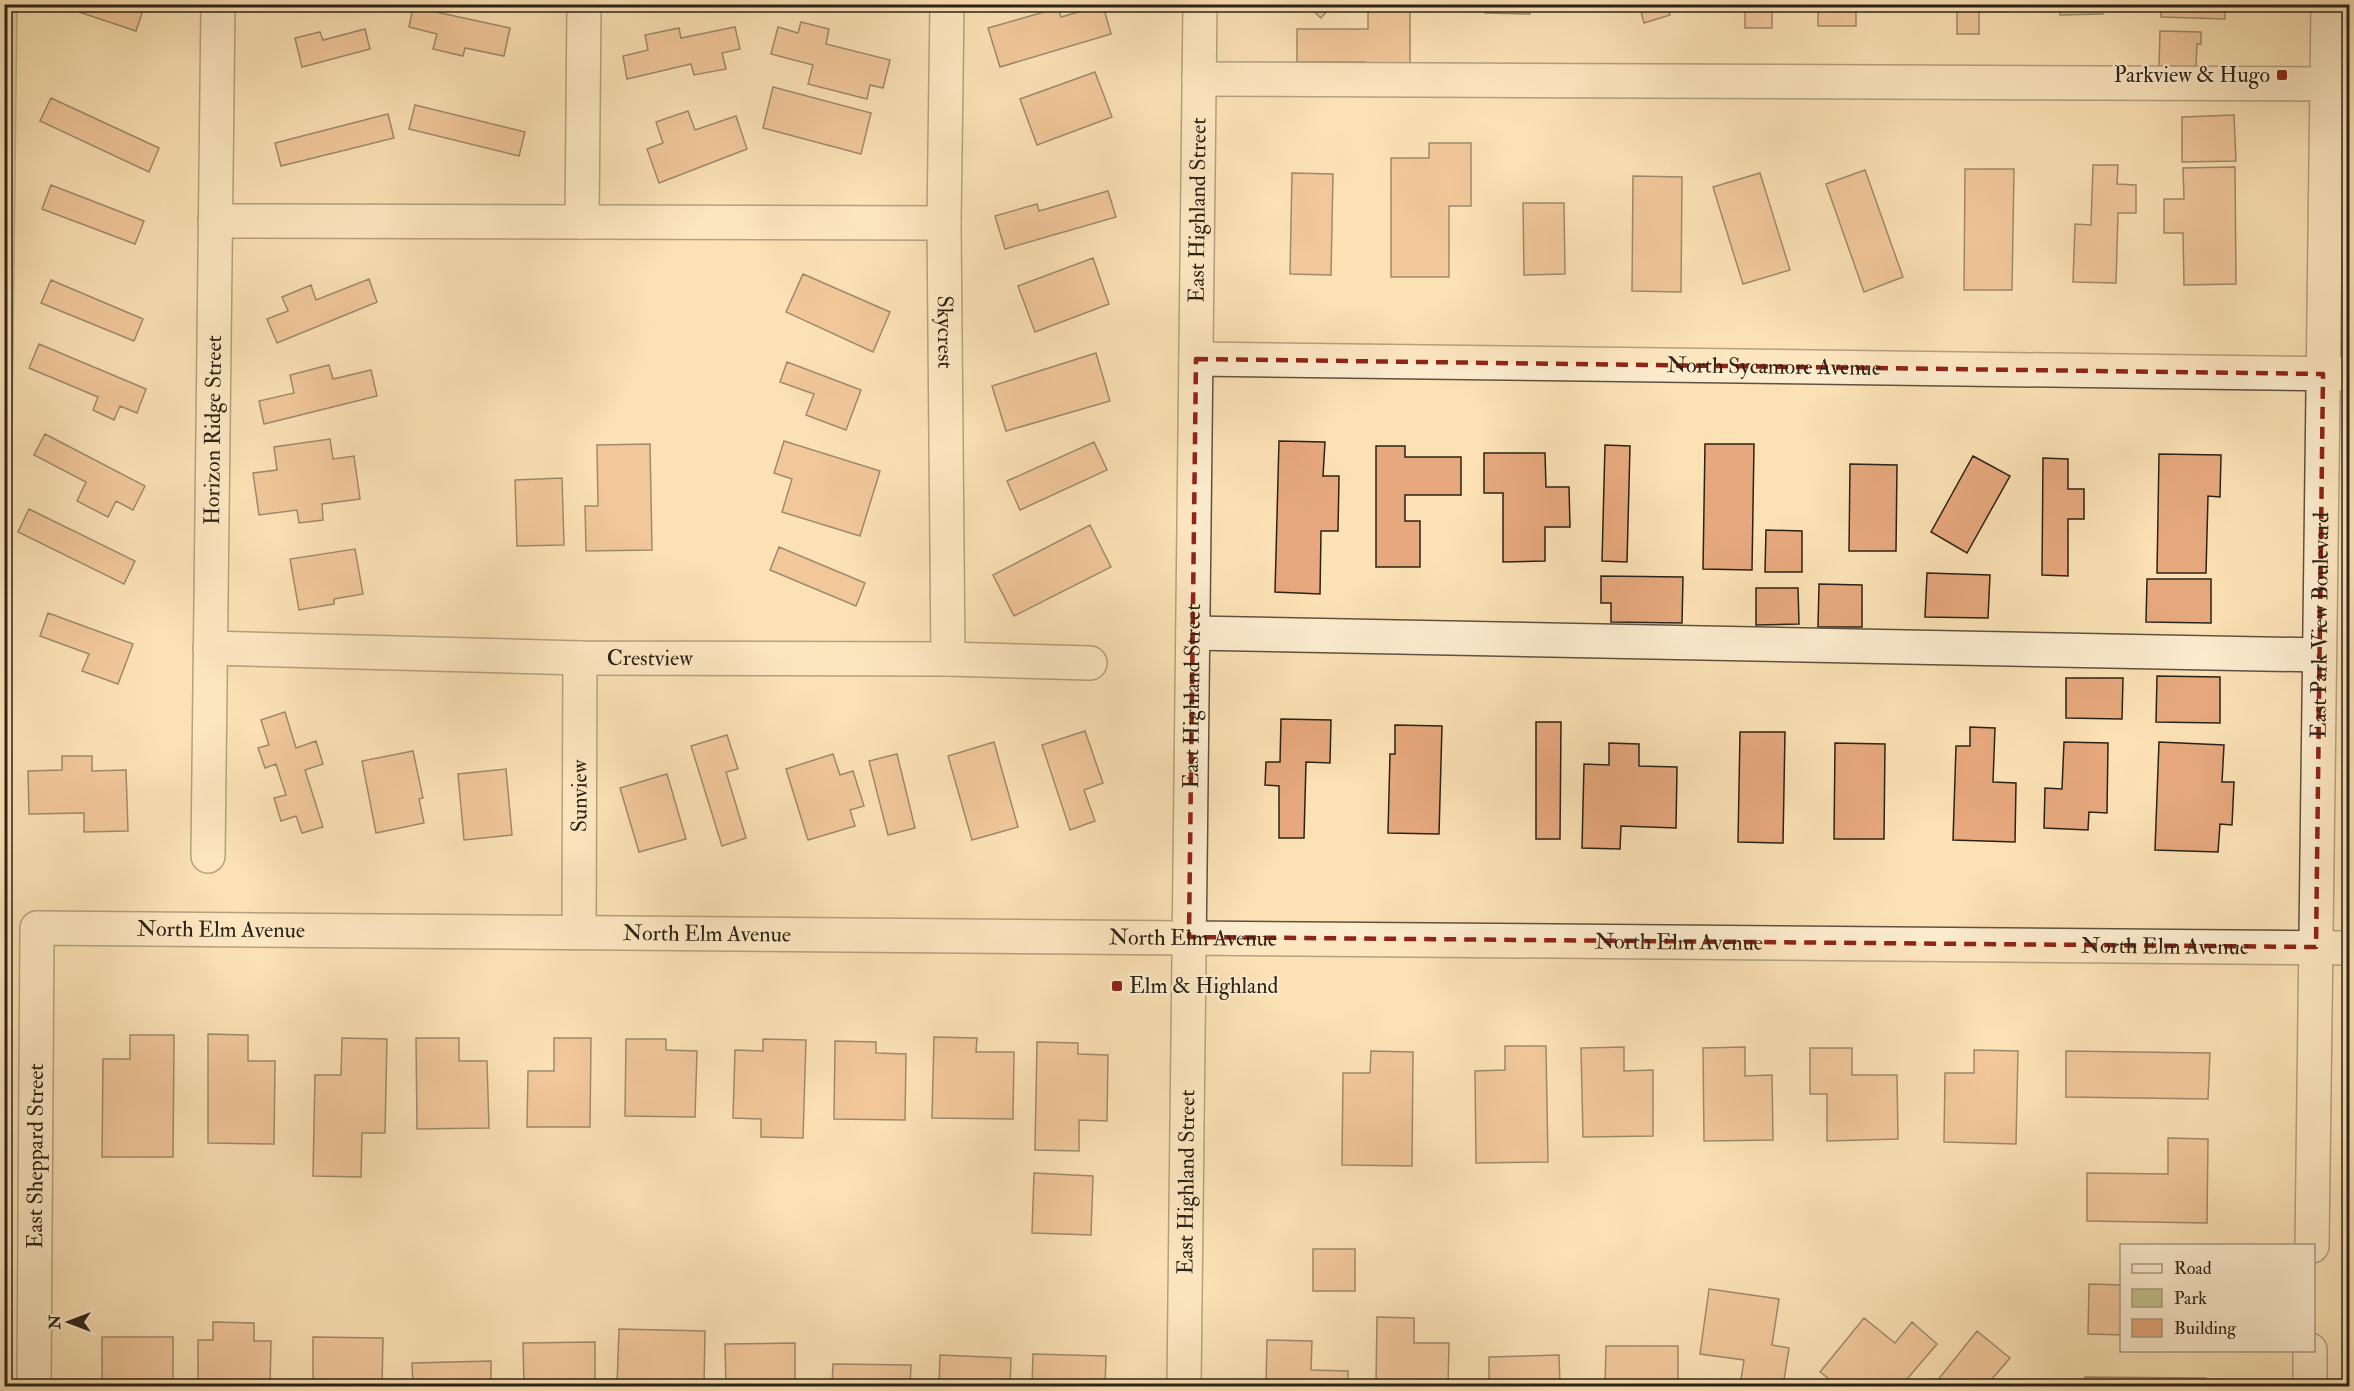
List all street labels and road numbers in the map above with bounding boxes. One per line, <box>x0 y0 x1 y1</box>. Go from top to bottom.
street label: East Highland Street <box>1183 117 1213 303</box>
street label: Skycrest <box>931 295 959 369</box>
street label: Horizon Ridge Street <box>198 335 228 525</box>
street label: North Sycamore Avenue <box>1667 351 1881 382</box>
street label: East Park View Boulevard <box>2305 512 2335 738</box>
street label: East Highland Street <box>1177 603 1207 789</box>
street label: Crestview <box>607 644 693 672</box>
street label: Sunview <box>565 759 594 832</box>
street label: North Elm Avenue <box>137 915 305 944</box>
street label: North Elm Avenue <box>623 919 791 949</box>
street label: North Elm Avenue <box>1109 923 1277 953</box>
street label: North Elm Avenue <box>1595 927 1763 957</box>
street label: North Elm Avenue <box>2081 932 2249 961</box>
street label: East Sheppard Street <box>21 1063 51 1249</box>
street label: East Highland Street <box>1171 1089 1201 1275</box>

